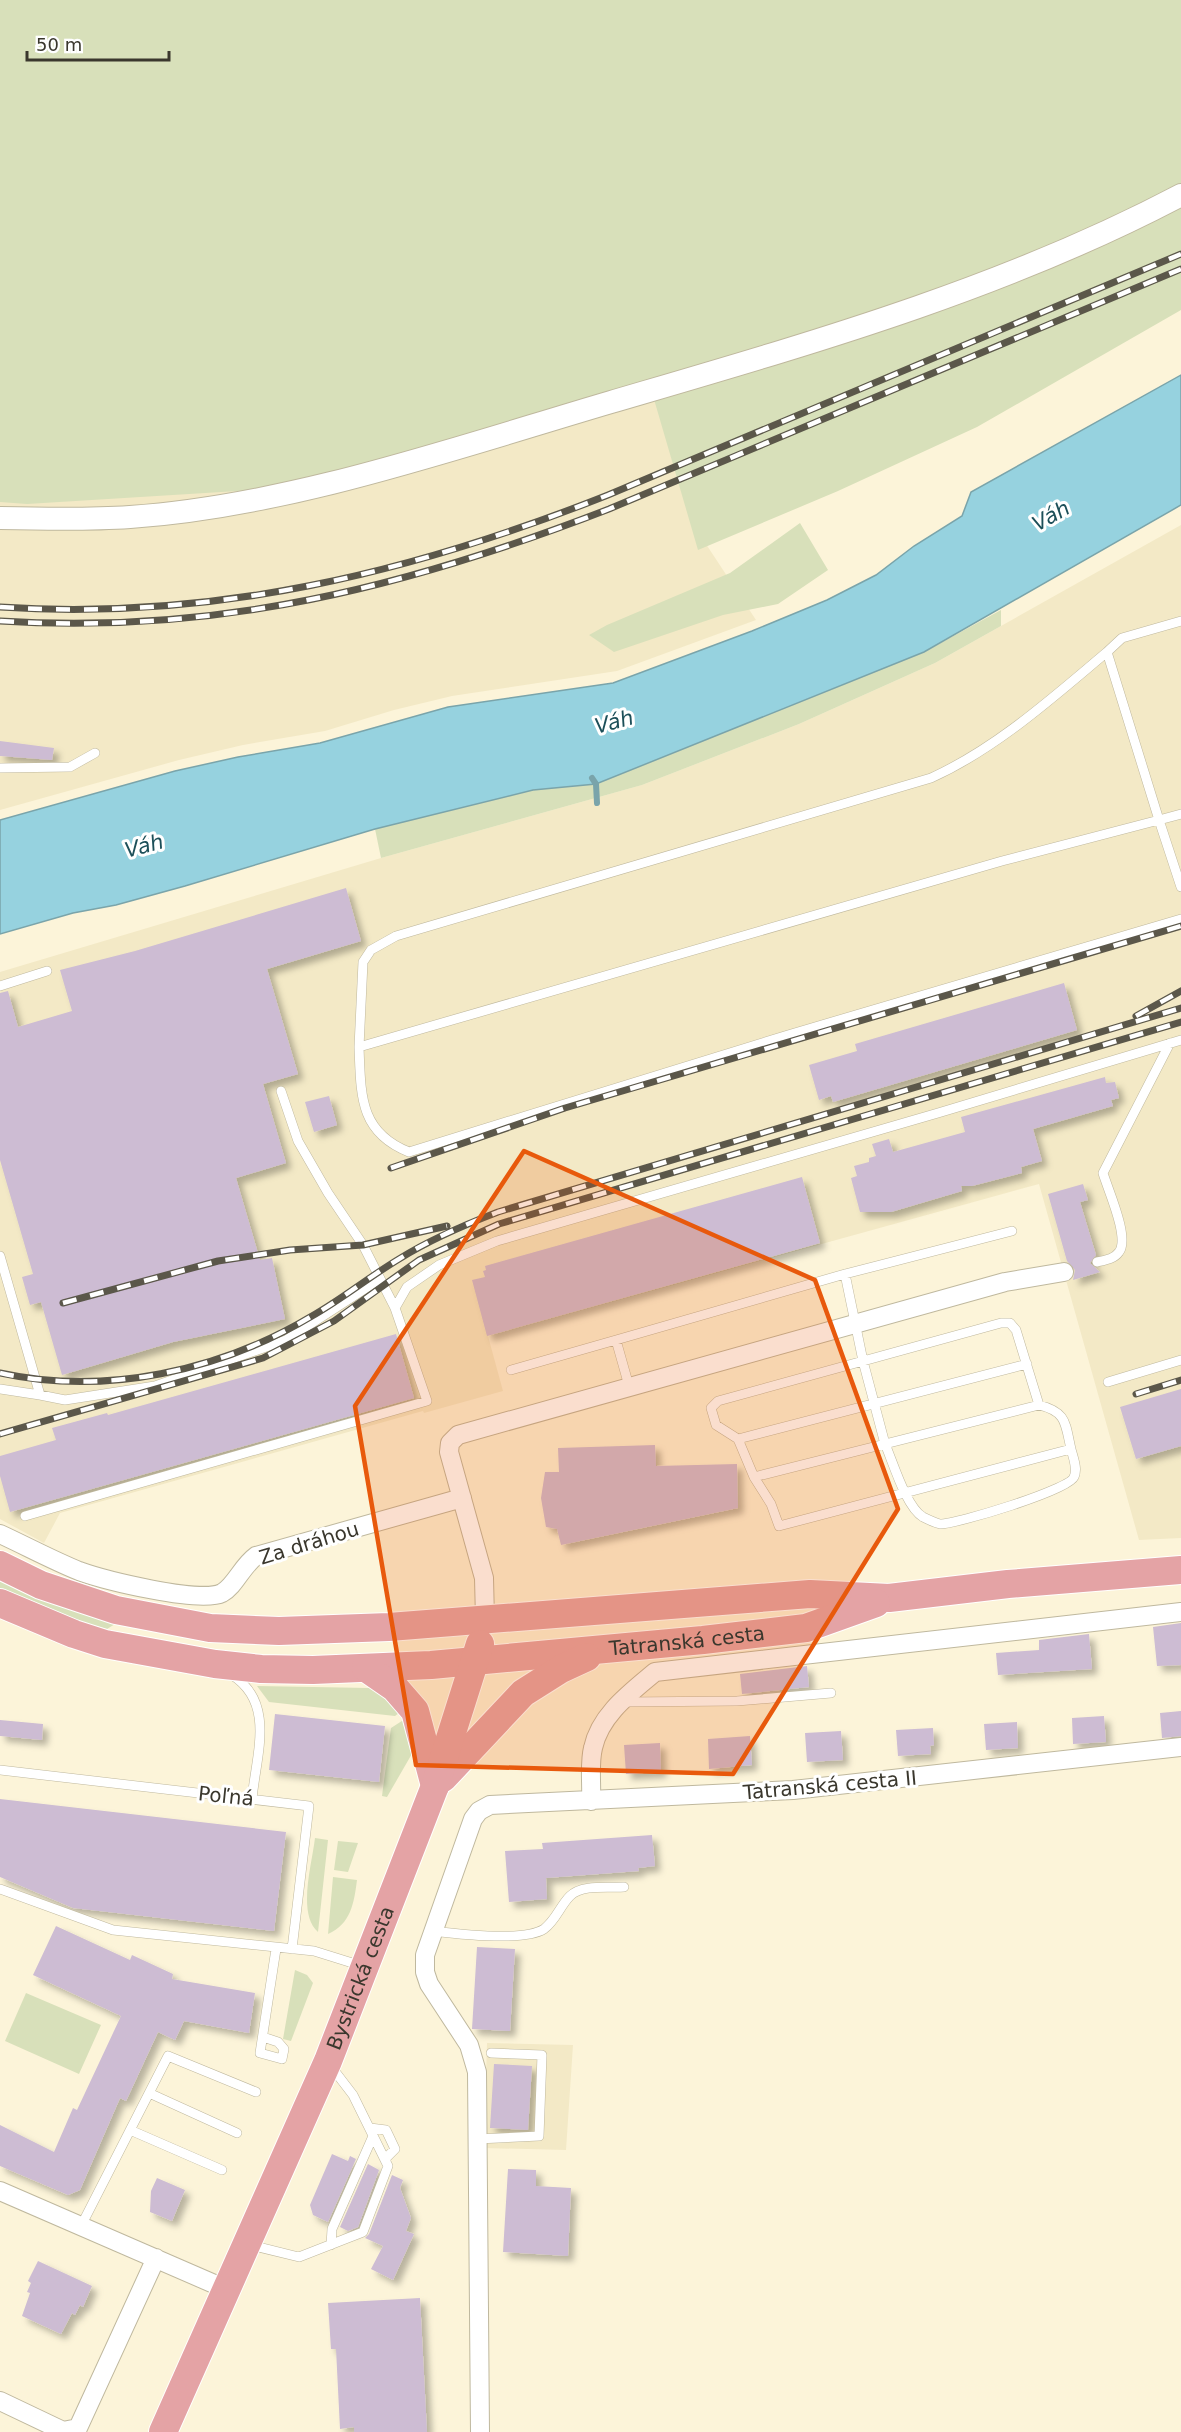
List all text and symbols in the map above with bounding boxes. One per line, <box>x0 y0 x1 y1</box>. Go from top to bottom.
scale bar <box>27 24 170 62</box>
text: 50 m <box>36 34 82 55</box>
water label: Váh <box>1028 496 1074 536</box>
water label: Váh <box>592 705 636 739</box>
water label: Váh <box>122 829 166 863</box>
street label: Za dráhou <box>256 1516 362 1570</box>
street label: Tatranská cesta <box>607 1621 766 1661</box>
street label: Tatranská cesta II <box>741 1765 918 1805</box>
street label: Poľná <box>197 1781 255 1811</box>
street label: Bystrická cesta <box>321 1903 399 2053</box>

